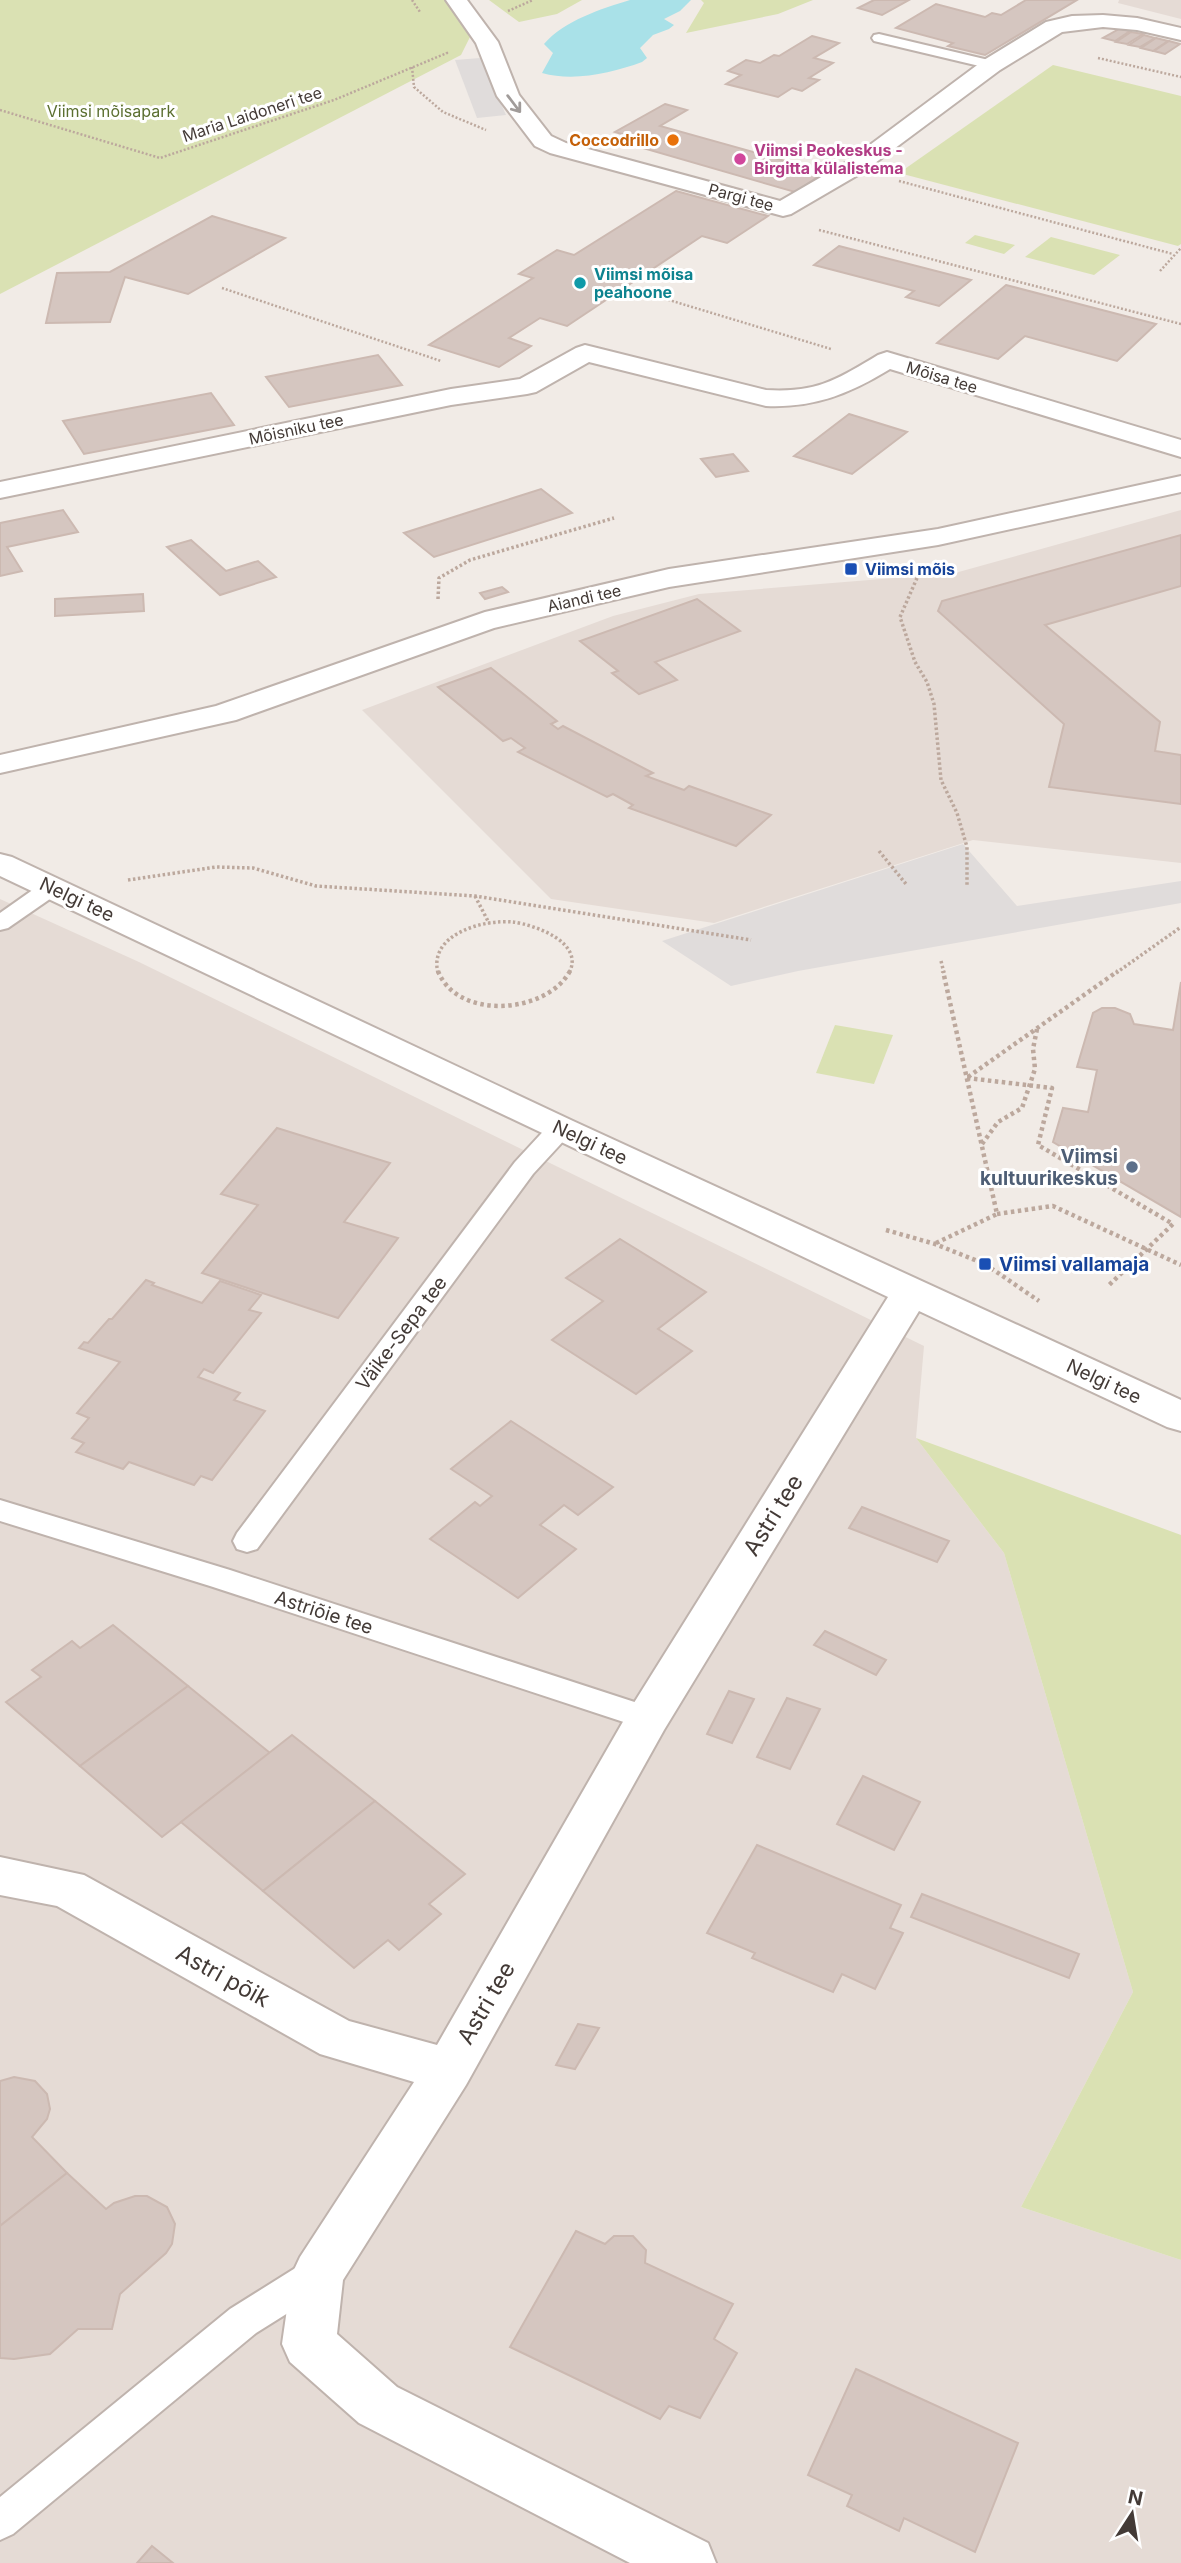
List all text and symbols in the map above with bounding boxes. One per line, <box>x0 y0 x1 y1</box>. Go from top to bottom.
street label: Maria Laidoneri tee <box>180 82 324 146</box>
one-way arrow <box>507 94 522 112</box>
park label: Viimsi mõisapark <box>47 101 175 121</box>
place label: Coccodrillo <box>569 130 659 150</box>
marker: Coccodrillo <box>665 132 681 148</box>
place label: Viimsi Peokeskus - Birgitta külalistema <box>754 140 903 178</box>
marker: Viimsi Peokeskus - Birgitta külalistema <box>732 151 748 167</box>
street label: Pargi tee <box>706 179 776 215</box>
place label: Viimsi mõisa peahoone <box>594 264 693 302</box>
marker: Viimsi mõisa peahoone <box>572 275 588 291</box>
street label: Mõisa tee <box>904 357 980 397</box>
street label: Mõisniku tee <box>247 409 345 449</box>
place label: Viimsi mõis <box>865 559 955 579</box>
marker: Viimsi mõis <box>843 561 859 577</box>
street label: Aiandi tee <box>545 580 623 616</box>
street label: Nelgi tee <box>36 872 118 927</box>
street label: Nelgi tee <box>549 1115 631 1170</box>
place label: Viimsi kultuurikeskus <box>980 1145 1118 1190</box>
marker: Viimsi kultuurikeskus <box>1124 1159 1140 1175</box>
place label: Viimsi vallamaja <box>999 1253 1149 1276</box>
marker: Viimsi vallamaja <box>977 1256 993 1272</box>
street label: Väike-Sepa tee <box>351 1272 452 1395</box>
street label: Nelgi tee <box>1063 1354 1145 1409</box>
street label: Astri tee <box>737 1469 809 1561</box>
street label: Astriõie tee <box>272 1586 376 1639</box>
street label: Astri põik <box>171 1939 275 2013</box>
street label: Astri tee <box>451 1957 521 2049</box>
north arrow <box>1097 2479 1167 2549</box>
text: N <box>1126 2485 1145 2511</box>

